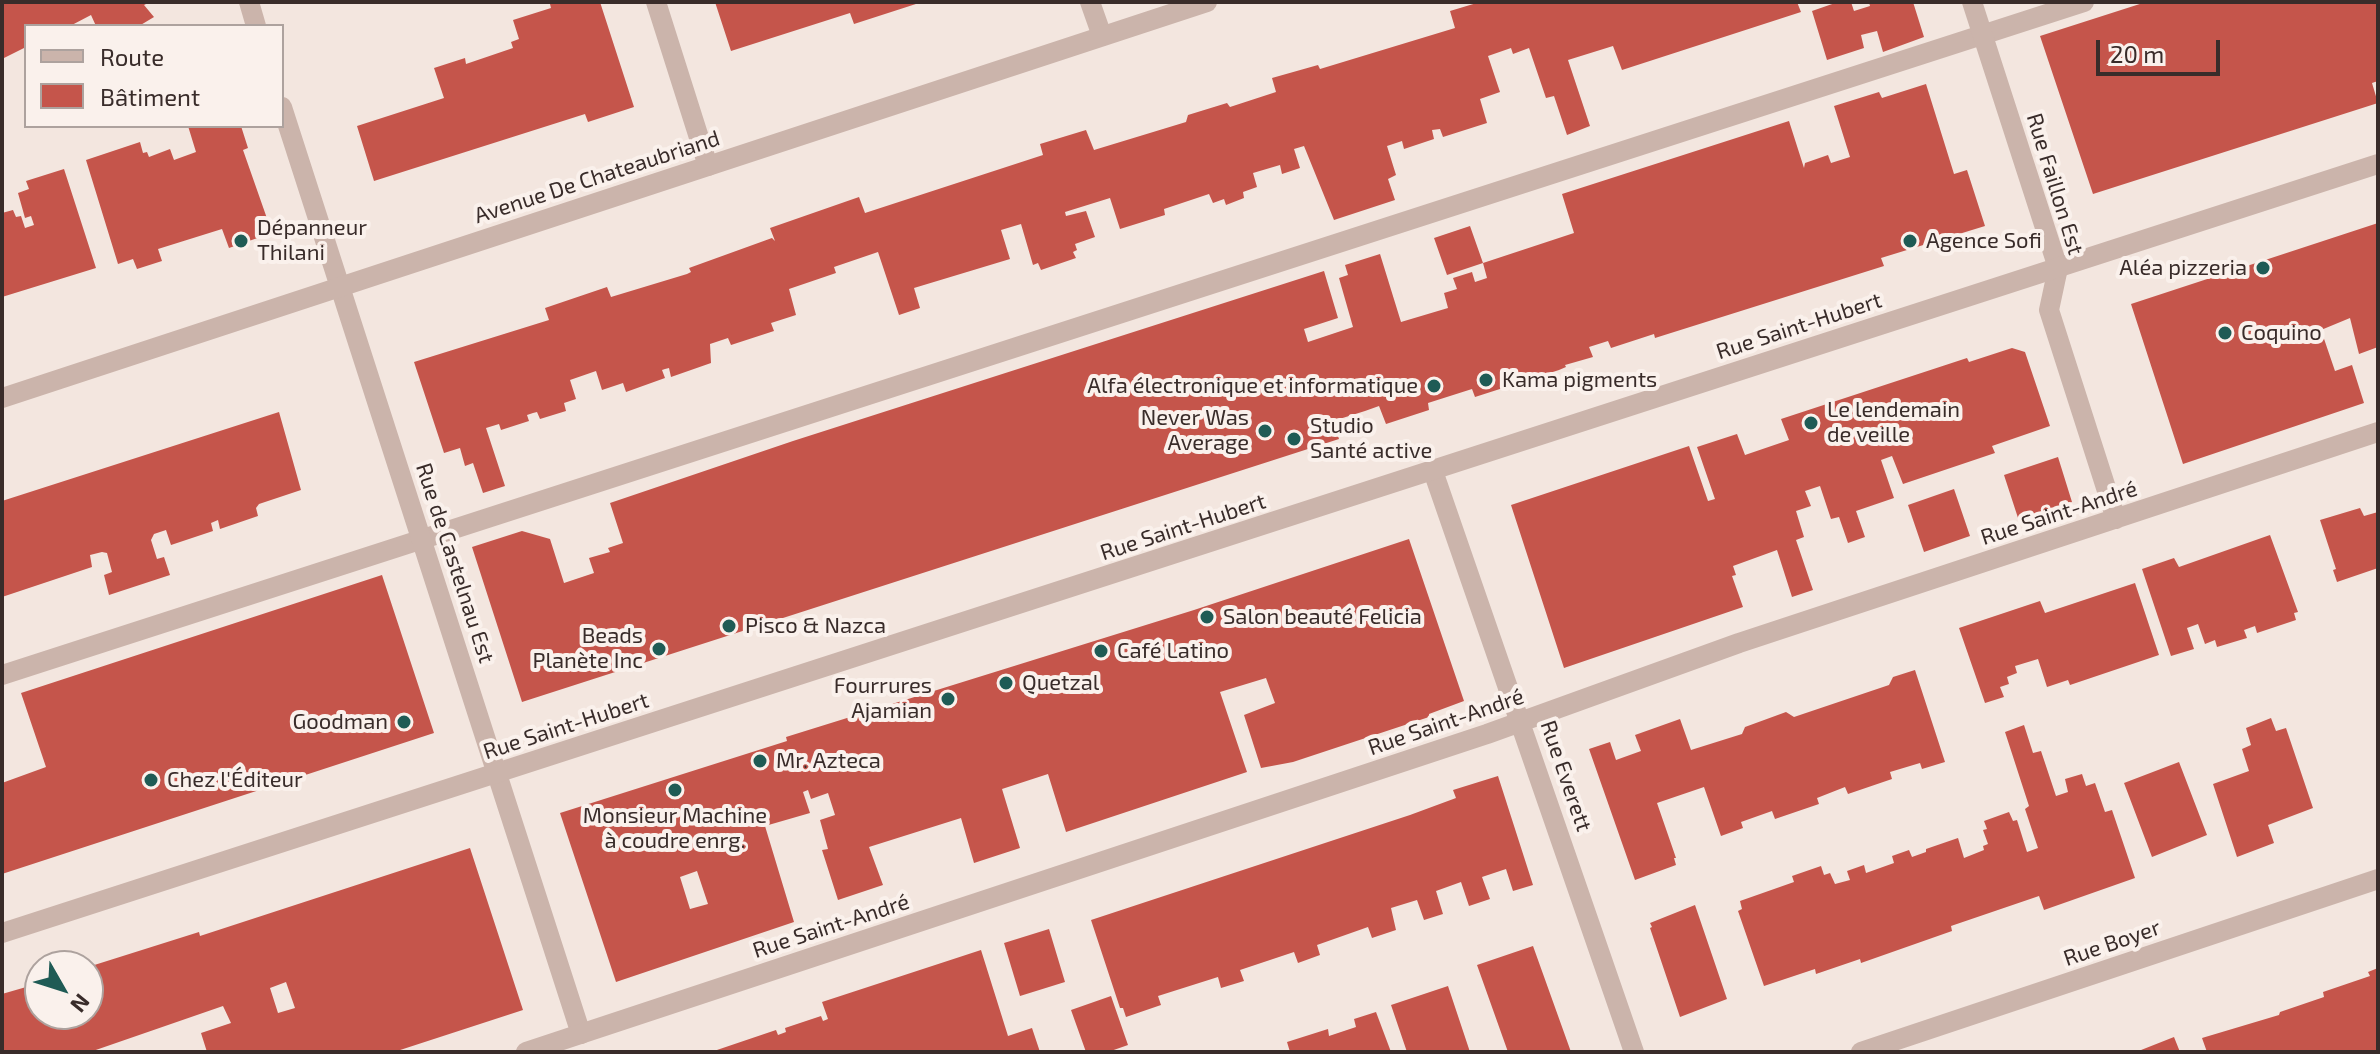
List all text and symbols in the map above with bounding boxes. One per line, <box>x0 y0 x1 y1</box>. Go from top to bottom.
legend <box>24 24 284 128</box>
scale bar <box>2100 24 2224 74</box>
text: 20 m <box>2110 39 2164 68</box>
text: Route <box>100 42 164 71</box>
text: Bâtiment <box>100 82 200 111</box>
street label: Rue Faillon Est <box>2021 110 2089 258</box>
street label: Avenue De Chateaubriand <box>471 125 723 229</box>
place label: Dépanneur Thilani <box>257 215 367 266</box>
place label: Agence Sofi <box>1926 228 2042 254</box>
marker: Dépanneur Thilani <box>232 232 250 250</box>
marker: Agence Sofi <box>1901 232 1919 250</box>
place label: Aléa pizzeria <box>2119 255 2247 281</box>
marker: Aléa pizzeria <box>2254 259 2272 277</box>
street label: Rue Saint-Hubert <box>1713 287 1885 365</box>
place label: Coquino <box>2241 320 2322 346</box>
marker: Coquino <box>2216 324 2234 342</box>
place label: Kama pigments <box>1502 367 1657 393</box>
marker: Kama pigments <box>1477 371 1495 389</box>
place label: Alfa électronique et informatique <box>1087 373 1418 399</box>
marker: Alfa électronique et informatique <box>1425 377 1443 395</box>
place label: Le lendemain de veille <box>1827 397 1960 448</box>
place label: Never Was Average <box>1141 405 1249 456</box>
place label: Studio Santé active <box>1310 413 1432 464</box>
marker: Le lendemain de veille <box>1802 414 1820 432</box>
marker: Never Was Average <box>1256 422 1274 440</box>
marker: Studio Santé active <box>1285 430 1303 448</box>
street label: Rue de Castelnau Est <box>410 460 500 666</box>
street label: Rue Saint-André <box>1977 475 2141 551</box>
street label: Rue Saint-Hubert <box>1097 488 1269 566</box>
place label: Salon beauté Felicia <box>1223 604 1422 630</box>
marker: Salon beauté Felicia <box>1198 608 1216 626</box>
place label: Pisco & Nazca <box>745 613 886 639</box>
marker: Pisco & Nazca <box>720 617 738 635</box>
place label: Beads Planète Inc <box>532 623 643 674</box>
place label: Café Latino <box>1117 638 1229 664</box>
marker: Beads Planète Inc <box>650 640 668 658</box>
marker: Café Latino <box>1092 642 1110 660</box>
place label: Quetzal <box>1022 670 1099 696</box>
place label: Fourrures Ajamian <box>834 673 932 724</box>
marker: Quetzal <box>997 674 1015 692</box>
street label: Rue Saint-André <box>1365 683 1527 761</box>
street label: Rue Saint-Hubert <box>480 687 652 765</box>
marker: Fourrures Ajamian <box>939 690 957 708</box>
place label: Goodman <box>292 709 388 735</box>
marker: Goodman <box>395 713 413 731</box>
street label: Rue Everett <box>1535 717 1597 835</box>
place label: Mr. Azteca <box>776 748 881 774</box>
marker: Mr. Azteca <box>751 752 769 770</box>
place label: Chez l'Éditeur <box>167 767 303 793</box>
marker: Chez l'Éditeur <box>142 771 160 789</box>
marker: Monsieur Machine à coudre enrg. <box>666 781 684 799</box>
place label: Monsieur Machine à coudre enrg. <box>583 803 767 854</box>
street label: Rue Saint-André <box>749 888 913 964</box>
street label: Rue Boyer <box>2060 914 2164 972</box>
north arrow <box>24 950 104 1030</box>
text: N <box>66 989 96 1018</box>

